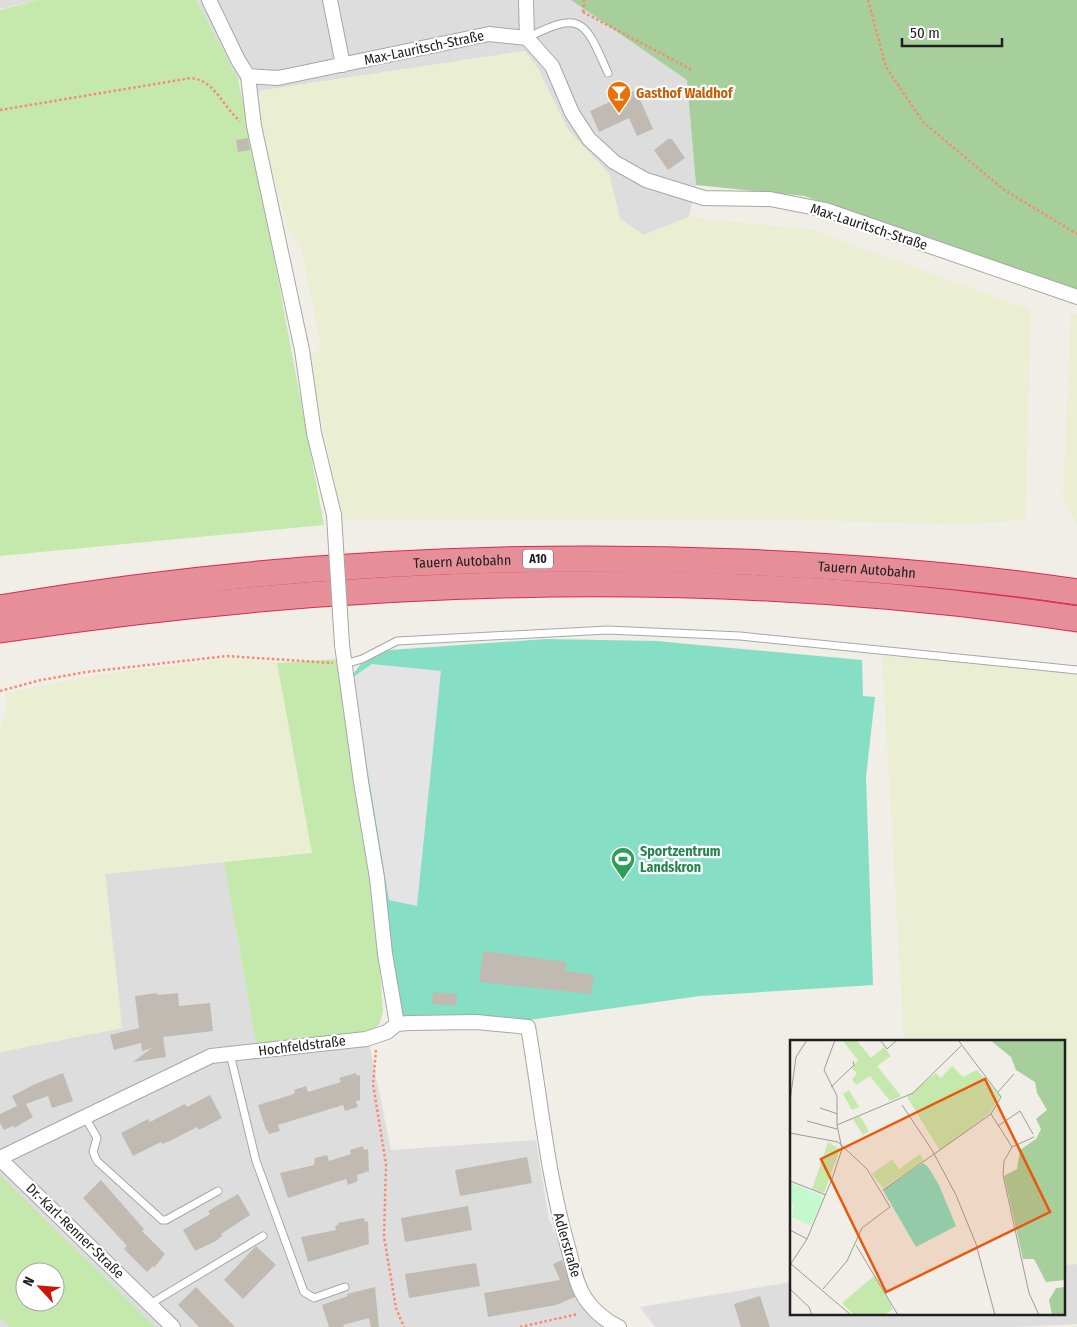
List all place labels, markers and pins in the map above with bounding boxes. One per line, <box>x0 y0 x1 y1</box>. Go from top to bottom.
bar icon: Gasthof Waldhof <box>606 80 632 114</box>
place label: Gasthof Waldhof <box>636 85 734 102</box>
place label: Sportzentrum Landskron <box>640 843 721 876</box>
sports icon: Sportzentrum Landskron <box>610 846 636 880</box>

